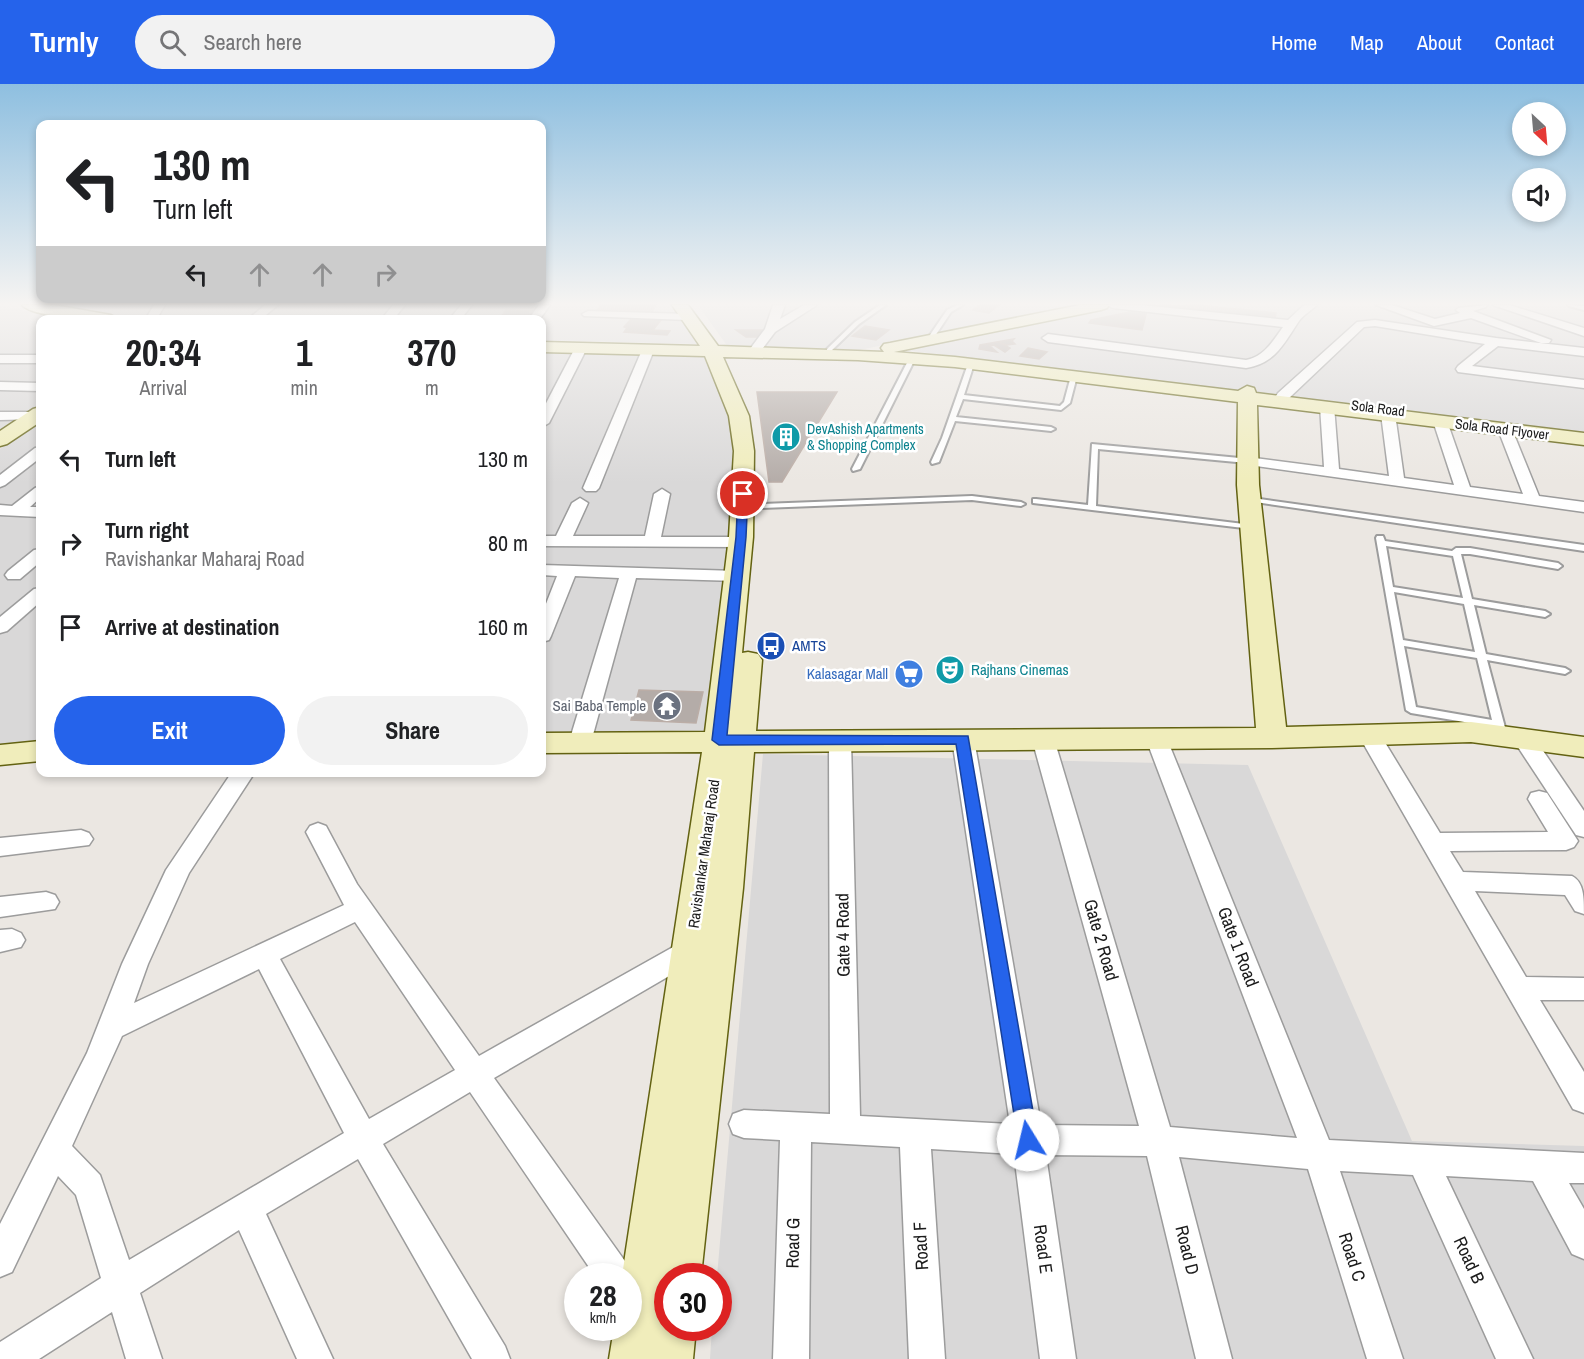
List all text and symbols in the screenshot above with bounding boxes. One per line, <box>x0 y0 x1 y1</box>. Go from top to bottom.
search box <box>135 15 555 69</box>
text: Turnly <box>30 23 99 61</box>
icon: search <box>156 26 189 59</box>
text: Search here <box>204 27 302 57</box>
text: Home <box>1271 28 1317 57</box>
text: Map <box>1350 28 1384 57</box>
text: About <box>1417 28 1462 57</box>
text: Contact <box>1495 28 1554 57</box>
north arrow <box>1512 102 1566 156</box>
map controls <box>1512 102 1566 222</box>
text: 130 m <box>153 137 251 193</box>
icon: left <box>54 144 132 222</box>
button: sound <box>1512 168 1566 222</box>
text: Turn left <box>153 191 232 227</box>
icon: left <box>180 258 213 291</box>
icon: ahead <box>243 258 276 291</box>
icon: ahead <box>306 258 339 291</box>
icon: right <box>369 258 402 291</box>
text: 20:34 <box>125 329 201 377</box>
text: 1 <box>296 329 312 377</box>
text: 370 <box>407 329 457 377</box>
text: Arrival <box>140 374 187 401</box>
text: min <box>290 374 318 401</box>
text: m <box>425 374 439 401</box>
street label: Sola Road <box>1350 396 1406 420</box>
street label: Sola Road Flyover <box>1454 414 1550 444</box>
place label: DevAshish Apartments & Shopping Complex <box>807 420 924 454</box>
building icon: DevAshish Apartments & Shopping Complex <box>770 421 802 453</box>
icon: left <box>54 443 87 476</box>
text: Turn left <box>105 444 176 474</box>
text: 130 m <box>478 444 528 474</box>
pin <box>717 468 768 519</box>
icon: arrive <box>726 477 759 510</box>
text: Turn right <box>105 515 189 545</box>
icon: right <box>54 527 87 560</box>
text: 80 m <box>488 528 528 558</box>
text: Ravishankar Maharaj Road <box>105 545 305 572</box>
icon: arrive <box>54 611 87 644</box>
text: Arrive at destination <box>105 612 279 642</box>
text: 160 m <box>478 612 528 642</box>
bus stop icon: AMTS <box>755 630 787 662</box>
place label: AMTS <box>791 635 826 656</box>
theatre icon: Rajhans Cinemas <box>934 654 966 686</box>
supermarket icon: Kalasagar Mall <box>893 658 925 690</box>
place label: Rajhans Cinemas <box>971 659 1069 680</box>
place label: Kalasagar Mall <box>807 663 888 684</box>
temple icon: Sai Baba Temple <box>651 690 683 722</box>
place label: Sai Baba Temple <box>553 695 646 716</box>
button: Exit <box>54 696 285 765</box>
button: Share <box>297 696 528 765</box>
street label: Ravishankar Maharaj Road <box>683 778 724 930</box>
street label: Gate 4 Road <box>829 893 856 977</box>
street label: Gate 2 Road <box>1078 896 1125 984</box>
street label: Gate 1 Road <box>1212 903 1265 990</box>
position arrow <box>996 1108 1060 1172</box>
street label: Road G <box>780 1217 805 1269</box>
street label: Road F <box>907 1221 934 1271</box>
street label: Road E <box>1028 1223 1059 1275</box>
street label: Road D <box>1169 1223 1206 1277</box>
street label: Road C <box>1333 1229 1372 1285</box>
street label: Road B <box>1448 1232 1491 1288</box>
speed limit sign: 30 <box>654 1263 732 1341</box>
text: 28 <box>589 1275 617 1315</box>
text: km/h <box>590 1307 616 1328</box>

